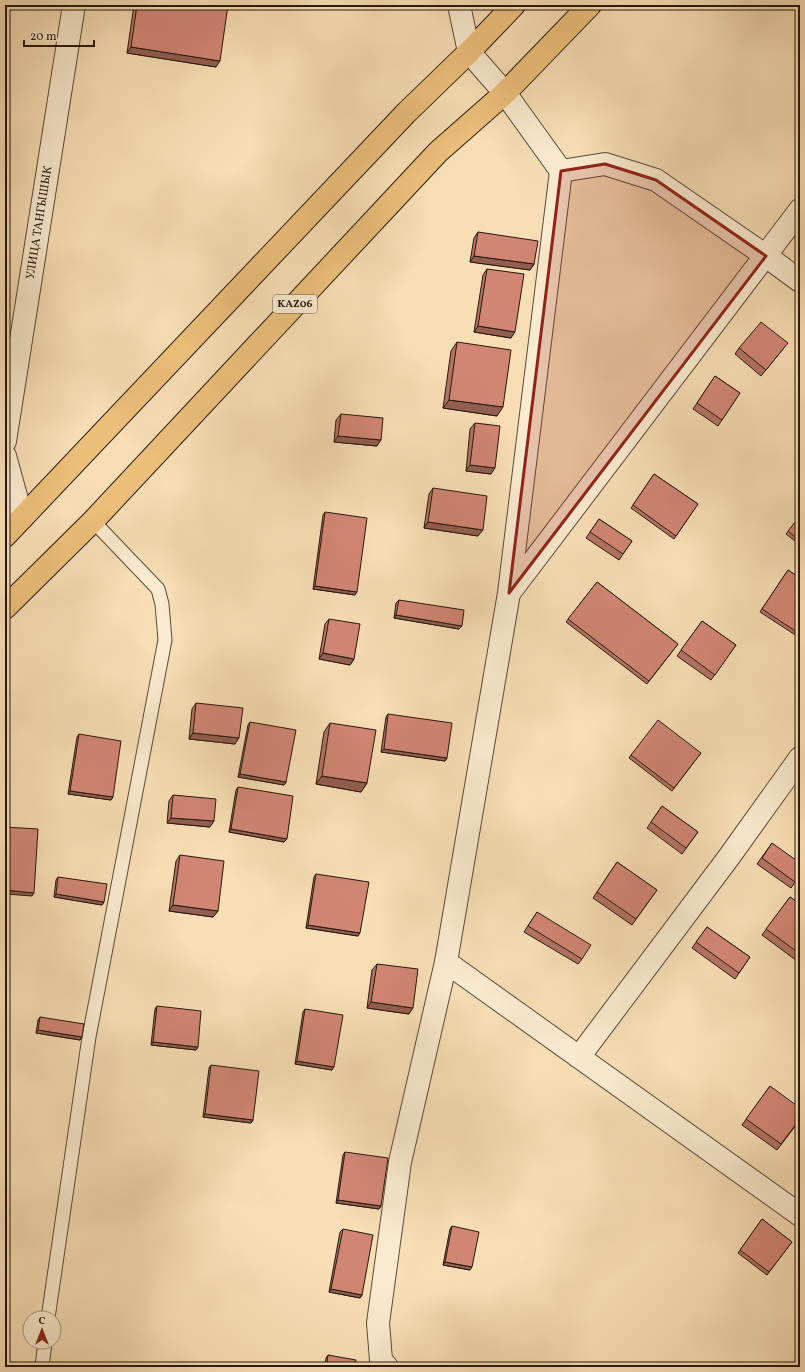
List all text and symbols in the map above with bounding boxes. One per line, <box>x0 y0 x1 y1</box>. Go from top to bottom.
scale bar <box>24 22 94 48</box>
text: 20 m <box>30 29 57 45</box>
street label: УЛИЦА ТАНГЫШЫК <box>23 165 56 280</box>
road number: KАZ06 <box>273 295 317 313</box>
north arrow <box>22 1310 62 1350</box>
text: С <box>38 1314 46 1329</box>

